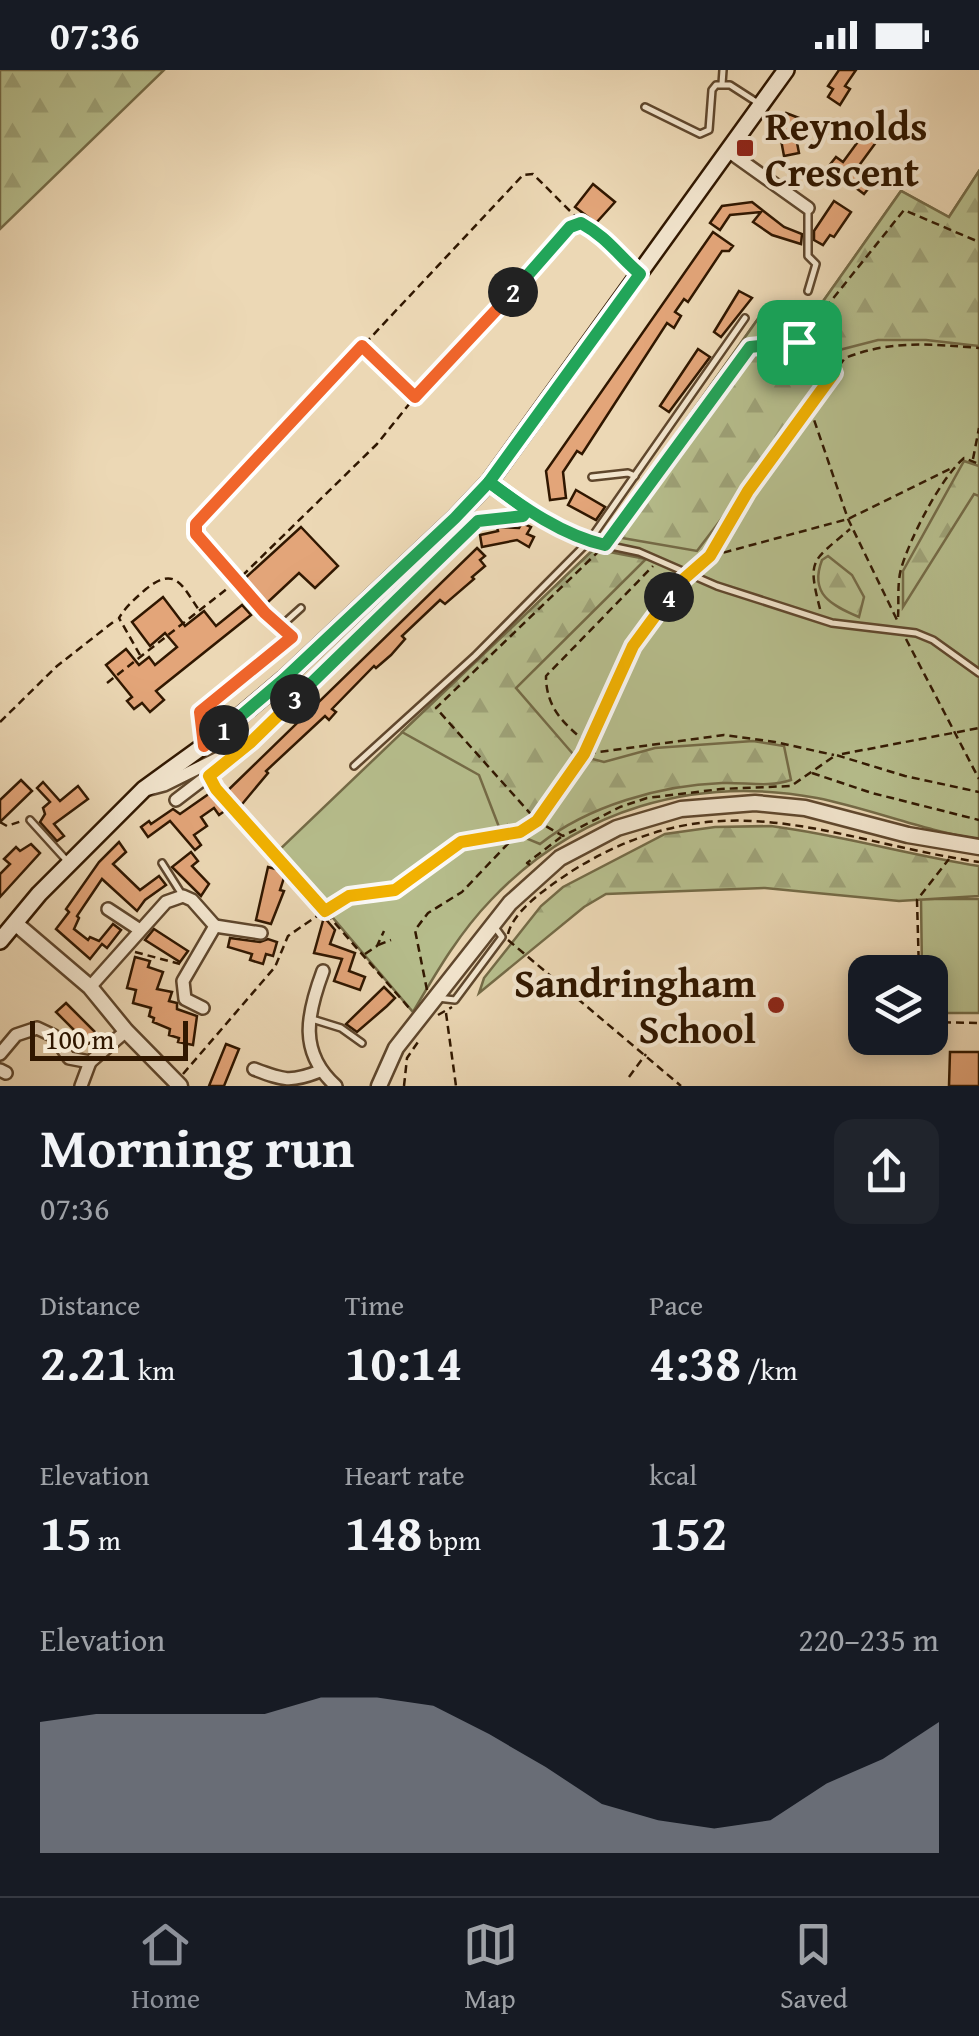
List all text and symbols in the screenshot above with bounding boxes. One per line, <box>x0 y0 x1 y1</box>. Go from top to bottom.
text: 07:36 <box>50 7 140 63</box>
place label: Reynolds Crescent <box>765 96 927 201</box>
marker: Reynolds Crescent <box>734 137 756 159</box>
pin: 2 <box>488 267 538 317</box>
text: 2 <box>506 271 520 312</box>
pin <box>757 300 842 385</box>
icon: arrive <box>772 315 827 370</box>
pin: 4 <box>644 572 694 622</box>
text: 4 <box>662 576 676 617</box>
pin: 3 <box>270 674 320 724</box>
text: 3 <box>288 678 302 719</box>
pin: 1 <box>199 705 249 755</box>
text: 1 <box>217 709 231 750</box>
place label: Sandringham School <box>514 953 756 1058</box>
map controls <box>848 955 948 1055</box>
button: layers <box>848 955 948 1055</box>
marker: Sandringham School <box>765 994 787 1016</box>
scale bar <box>30 1016 188 1060</box>
text: 100 m <box>45 1018 114 1059</box>
text: Morning run <box>40 1107 354 1187</box>
button: share <box>834 1119 939 1224</box>
text: 07:36 <box>40 1185 109 1232</box>
text: Distance <box>40 1284 140 1325</box>
text: Time <box>345 1284 404 1325</box>
text: Pace <box>649 1284 703 1325</box>
text: 2.21 <box>40 1325 132 1398</box>
text: 10:14 <box>345 1325 462 1398</box>
text: 4:38 <box>649 1325 741 1398</box>
text: km <box>132 1349 175 1390</box>
text: /km <box>741 1349 798 1390</box>
text: Elevation <box>40 1454 150 1495</box>
text: Heart rate <box>345 1454 465 1495</box>
text: kcal <box>649 1454 697 1495</box>
text: 15 <box>40 1495 92 1568</box>
text: 148 <box>345 1495 422 1568</box>
text: 152 <box>649 1495 727 1568</box>
text: m <box>92 1519 121 1560</box>
text: bpm <box>422 1519 481 1560</box>
text: Elevation <box>40 1616 165 1663</box>
text: 220–235 m <box>798 1616 939 1663</box>
tab: Home <box>131 1917 200 2018</box>
tab: Map <box>463 1917 518 2018</box>
tab: Saved <box>780 1917 848 2018</box>

